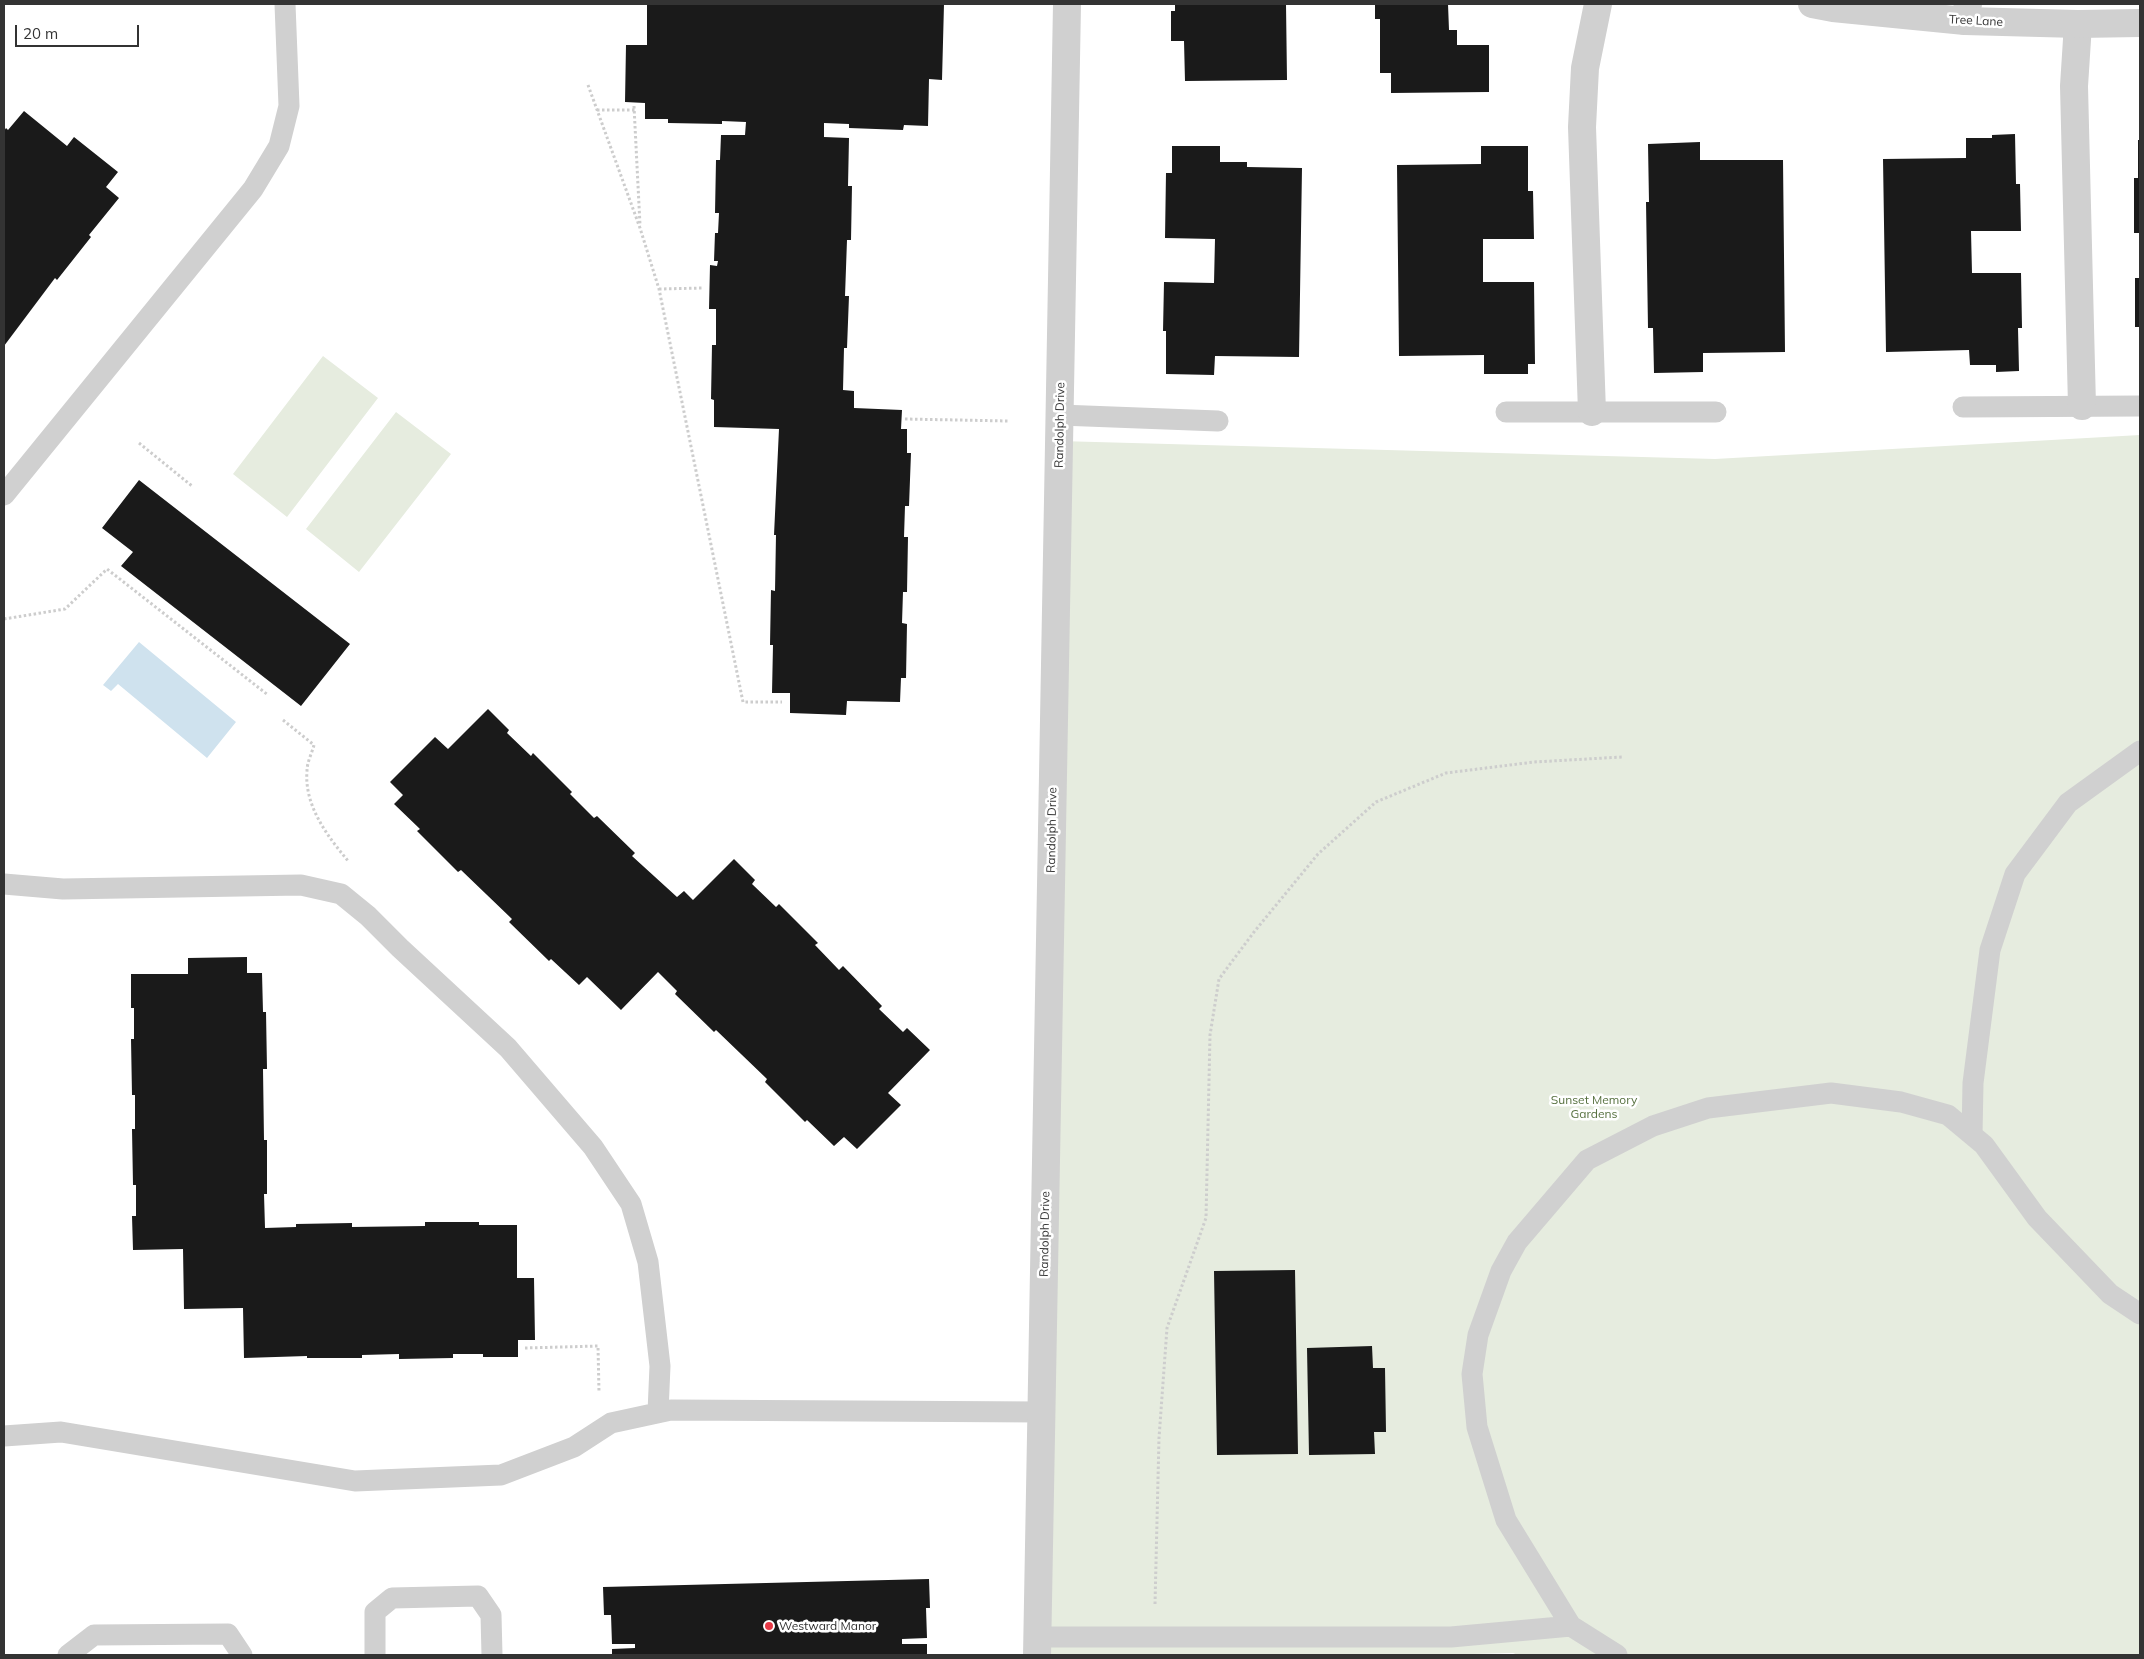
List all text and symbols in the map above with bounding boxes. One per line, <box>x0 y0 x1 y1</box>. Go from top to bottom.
street label: Tree Lane <box>1949 12 2003 30</box>
scale bar <box>18 15 141 47</box>
text: 20 m <box>23 24 58 43</box>
street label: Randolph Drive <box>1052 382 1068 468</box>
street label: Randolph Drive <box>1044 787 1060 873</box>
park label: Sunset Memory Gardens <box>1551 1093 1637 1121</box>
street label: Randolph Drive <box>1037 1191 1053 1277</box>
place label: Westward Manor <box>779 1619 876 1633</box>
marker: Westward Manor <box>763 1620 775 1632</box>

